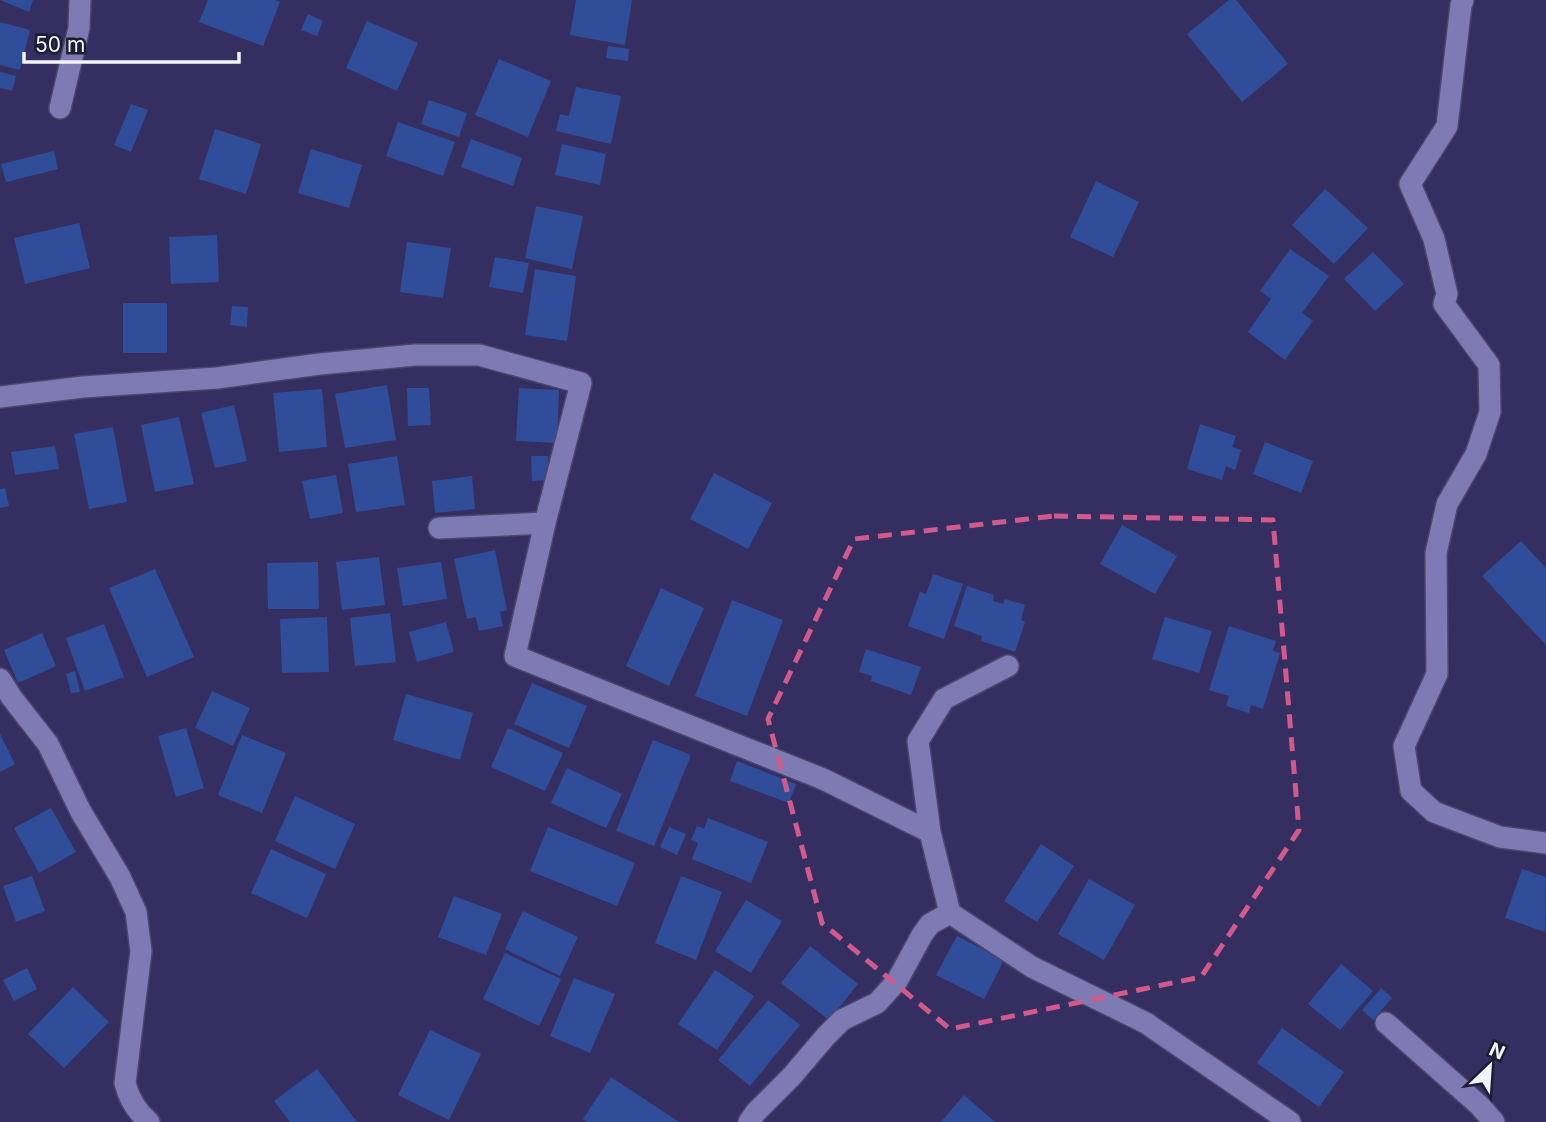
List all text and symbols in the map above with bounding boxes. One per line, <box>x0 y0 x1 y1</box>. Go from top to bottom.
scale bar <box>24 21 240 65</box>
text: 50 m <box>35 32 85 57</box>
north arrow <box>1455 1031 1525 1101</box>
text: N <box>1486 1038 1508 1065</box>

